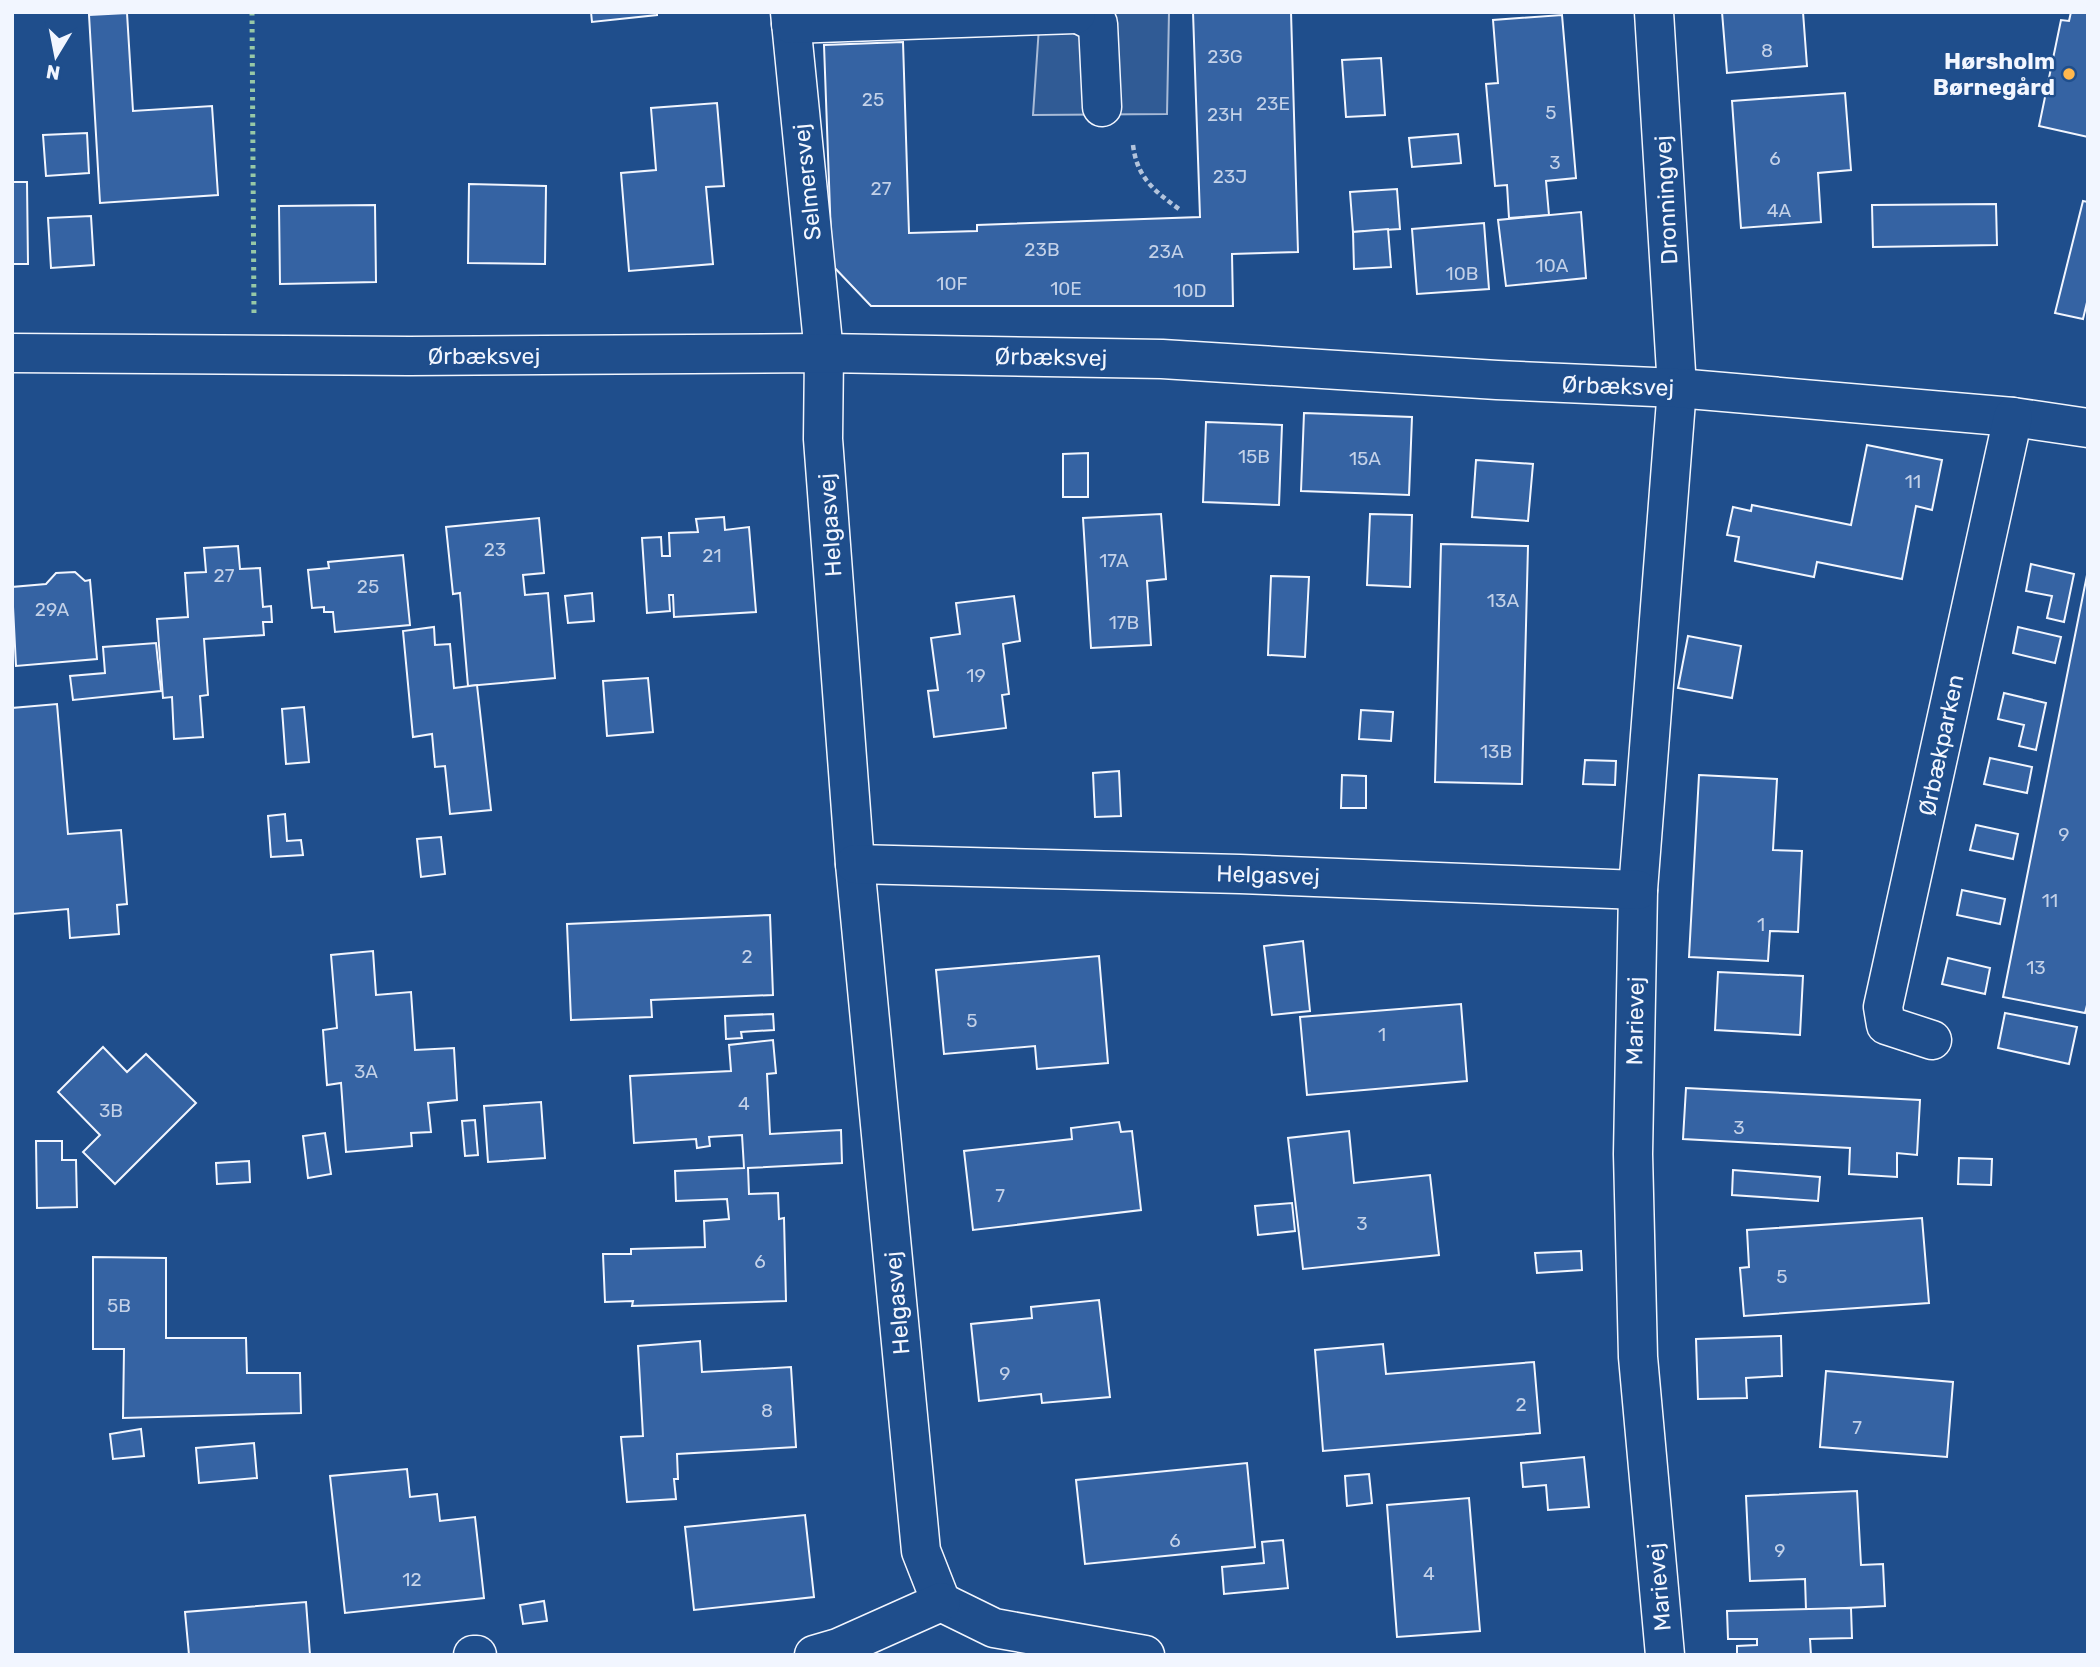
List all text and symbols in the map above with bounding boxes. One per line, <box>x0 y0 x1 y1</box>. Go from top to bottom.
north arrow <box>21 21 91 91</box>
house number: 8 <box>1761 39 1773 62</box>
house number: 23G <box>1207 45 1243 68</box>
place label: Hørsholm Børnegård <box>1933 47 2055 101</box>
text: N <box>44 60 62 85</box>
marker: Hørsholm Børnegård <box>2061 66 2077 82</box>
house number: 25 <box>862 88 884 111</box>
house number: 23E <box>1256 92 1290 115</box>
house number: 5 <box>1545 101 1557 124</box>
house number: 23H <box>1207 103 1243 126</box>
street label: Selmersvej <box>787 122 827 242</box>
street label: Dronningvej <box>1649 134 1683 266</box>
house number: 6 <box>1769 147 1781 170</box>
house number: 3 <box>1549 151 1561 174</box>
house number: 23J <box>1213 165 1247 188</box>
house number: 27 <box>871 177 892 200</box>
house number: 4A <box>1767 199 1792 222</box>
house number: 23B <box>1024 238 1060 261</box>
house number: 23A <box>1148 240 1184 263</box>
house number: 10A <box>1536 254 1569 277</box>
house number: 10B <box>1446 262 1478 285</box>
house number: 10F <box>936 272 968 295</box>
house number: 10E <box>1050 277 1082 300</box>
house number: 10D <box>1173 279 1207 302</box>
street label: Ørbæksvej <box>428 342 540 370</box>
street label: Ørbæksvej <box>995 342 1107 372</box>
street label: Ørbæksvej <box>1561 370 1675 402</box>
house number: 15B <box>1238 445 1270 468</box>
house number: 15A <box>1349 447 1381 470</box>
house number: 11 <box>1905 470 1921 493</box>
street label: Helgasvej <box>812 472 848 578</box>
house number: 23 <box>484 538 506 561</box>
house number: 21 <box>702 544 722 567</box>
house number: 17A <box>1099 549 1129 572</box>
house number: 27 <box>214 564 235 587</box>
house number: 25 <box>357 575 379 598</box>
house number: 13A <box>1487 589 1519 612</box>
house number: 29A <box>35 598 69 621</box>
house number: 17B <box>1109 611 1139 634</box>
house number: 19 <box>966 664 986 687</box>
street label: Ørbækparken <box>1912 672 1970 818</box>
house number: 13B <box>1480 740 1512 763</box>
house number: 9 <box>2058 823 2070 846</box>
street label: Helgasvej <box>1216 859 1320 891</box>
house number: 11 <box>2042 889 2058 912</box>
house number: 1 <box>1757 913 1765 936</box>
house number: 2 <box>741 945 753 968</box>
house number: 13 <box>2026 956 2046 979</box>
street label: Marievej <box>1620 976 1650 1066</box>
house number: 5 <box>966 1009 978 1032</box>
house number: 1 <box>1378 1023 1386 1046</box>
house number: 3A <box>354 1060 378 1083</box>
house number: 4 <box>738 1092 750 1115</box>
house number: 3B <box>99 1099 123 1122</box>
house number: 3 <box>1733 1116 1745 1139</box>
house number: 7 <box>995 1184 1005 1207</box>
house number: 3 <box>1356 1212 1368 1235</box>
house number: 6 <box>754 1250 766 1273</box>
street label: Helgasvej <box>879 1250 915 1356</box>
house number: 5 <box>1776 1265 1788 1288</box>
house number: 5B <box>107 1294 131 1317</box>
house number: 9 <box>999 1362 1011 1385</box>
house number: 2 <box>1515 1393 1527 1416</box>
house number: 8 <box>761 1399 773 1422</box>
house number: 7 <box>1852 1416 1862 1439</box>
house number: 6 <box>1169 1529 1181 1552</box>
house number: 9 <box>1774 1539 1786 1562</box>
street label: Marievej <box>1641 1542 1677 1632</box>
house number: 4 <box>1423 1562 1435 1585</box>
house number: 12 <box>402 1568 422 1591</box>

